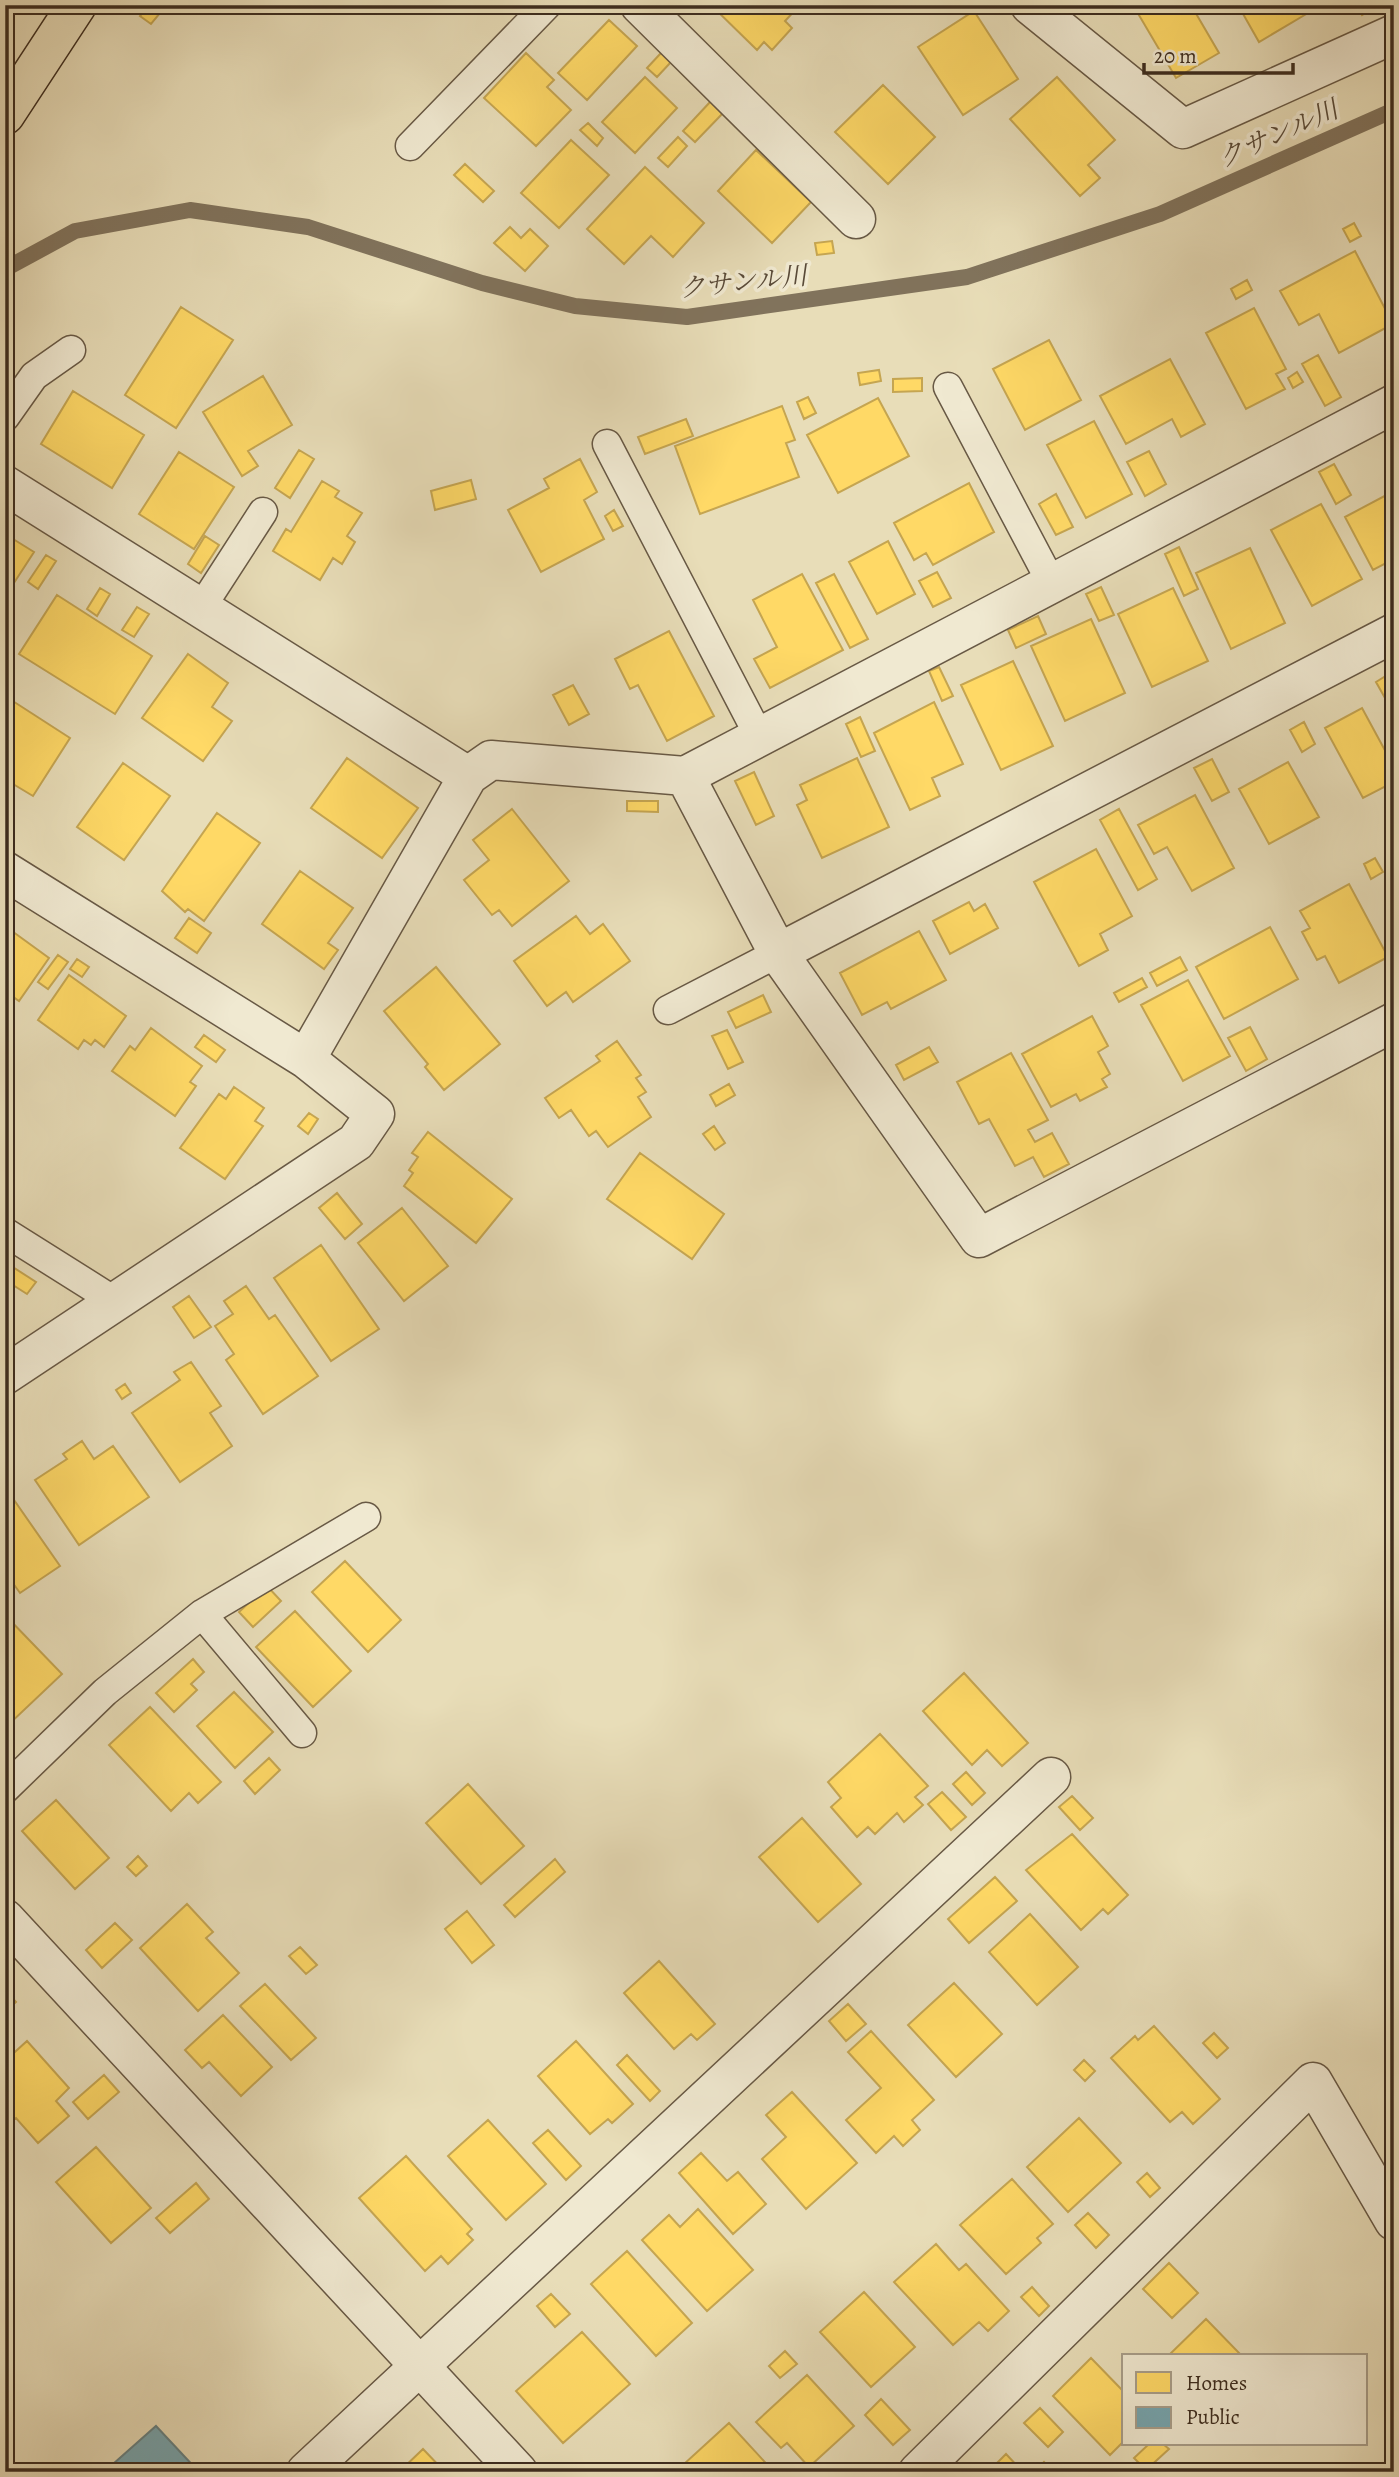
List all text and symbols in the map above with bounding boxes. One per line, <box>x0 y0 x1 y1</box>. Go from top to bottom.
scale bar <box>1144 32 1292 76</box>
text: 20 m <box>1154 42 1197 70</box>
water label: クサンル川 <box>1212 91 1346 176</box>
water label: クサンル川 <box>677 258 811 306</box>
legend <box>1122 2354 1368 2446</box>
text: Homes <box>1186 2369 1247 2397</box>
text: Public <box>1186 2403 1240 2431</box>

